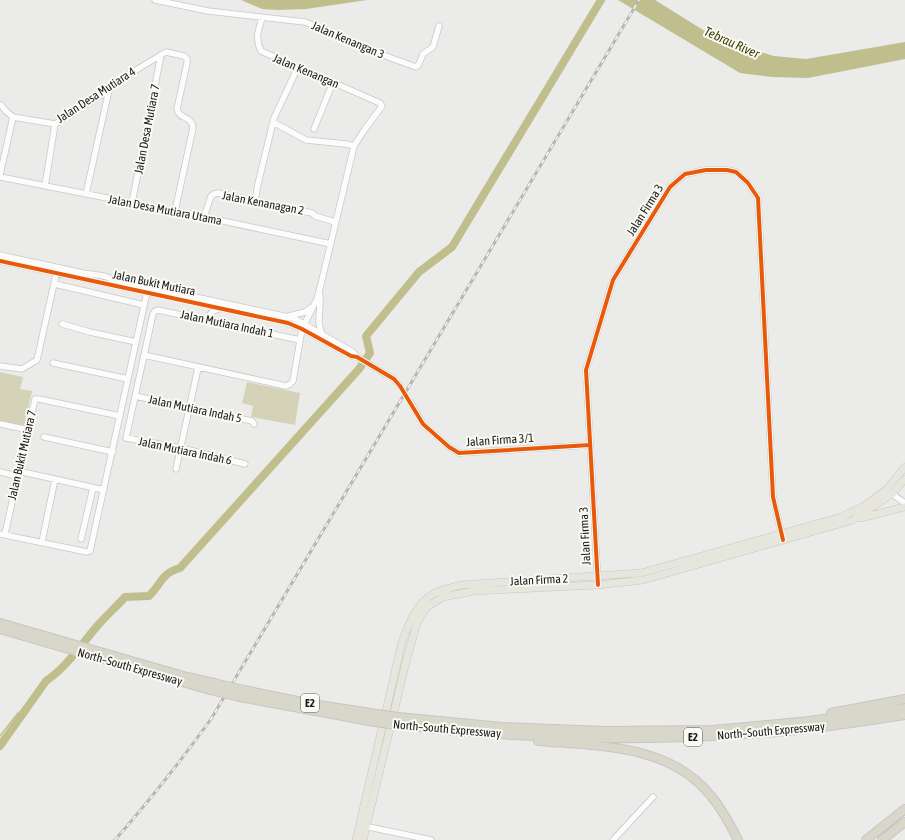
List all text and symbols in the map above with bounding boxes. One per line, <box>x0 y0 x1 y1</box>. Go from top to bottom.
street label: Jalan Kenangan 3 <box>310 18 386 62</box>
water label: Tebrau River <box>702 24 763 62</box>
street label: Jalan Kenangan <box>271 51 341 91</box>
street label: Jalan Desa Mutiara 4 <box>54 64 138 126</box>
street label: Jalan Desa Mutiara 7 <box>131 83 163 175</box>
street label: Jalan Firma 3 <box>624 182 666 238</box>
street label: Jalan Kenanagan 2 <box>221 188 305 218</box>
street label: Jalan Desa Mutiara Utama <box>107 192 223 228</box>
street label: Jalan Bukit Mutiara <box>111 267 197 299</box>
street label: Jalan Mutiara Indah 1 <box>179 307 275 341</box>
street label: Jalan Mutiara Indah 5 <box>147 392 243 426</box>
street label: Jalan Bukit Mutiara 7 <box>5 408 39 501</box>
street label: Jalan Firma 3/1 <box>466 431 535 449</box>
street label: Jalan Mutiara Indah 6 <box>137 434 233 468</box>
street label: Jalan Firma 3 <box>576 507 594 565</box>
street label: Jalan Firma 2 <box>510 571 568 589</box>
street label: North–South Expressway <box>76 645 184 689</box>
road number: E2 <box>301 694 319 712</box>
street label: North–South Expressway <box>392 717 502 741</box>
street label: North–South Expressway <box>716 719 826 743</box>
road number: E2 <box>684 728 702 746</box>

